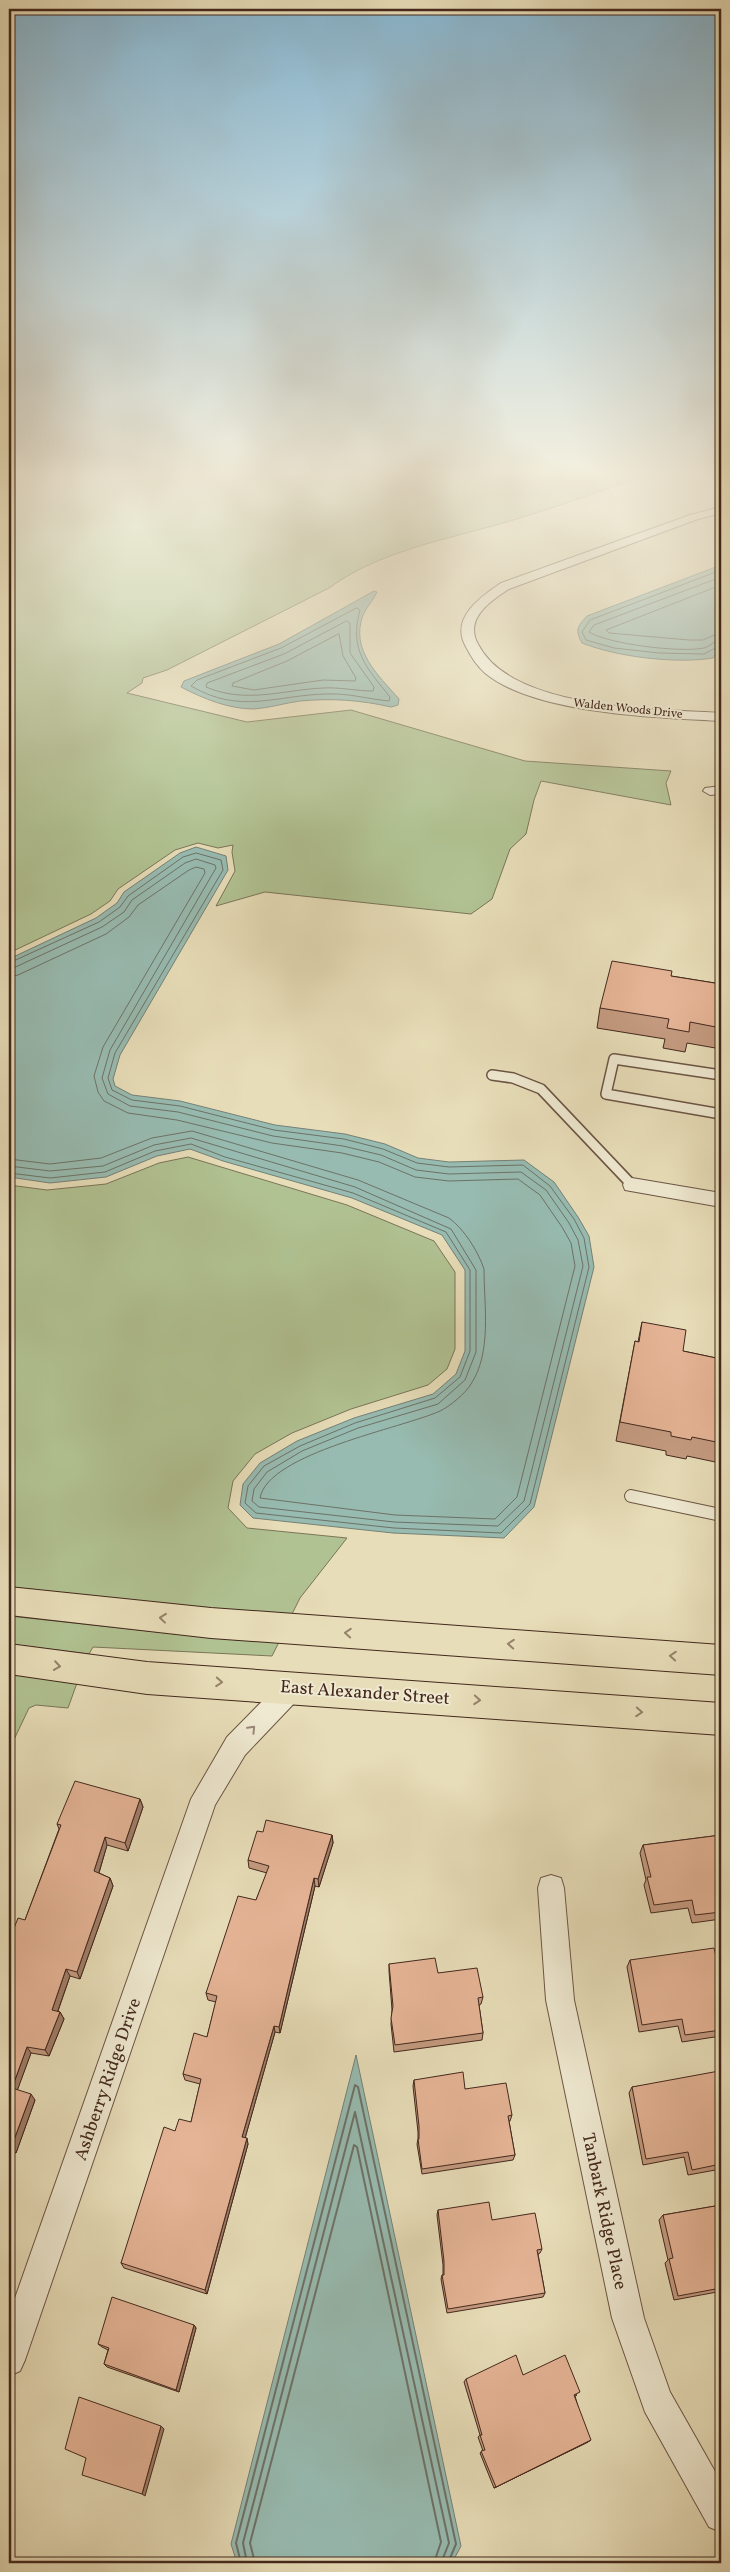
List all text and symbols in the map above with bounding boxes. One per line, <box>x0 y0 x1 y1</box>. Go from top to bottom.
street label: Walden Woods Drive <box>572 695 684 723</box>
one-way arrow <box>159 1613 167 1624</box>
one-way arrow <box>344 1627 352 1638</box>
one-way arrow <box>506 1639 514 1650</box>
one-way arrow <box>668 1651 676 1662</box>
one-way arrow <box>53 1660 61 1670</box>
street label: East Alexander Street <box>279 1675 451 1712</box>
one-way arrow <box>215 1677 223 1688</box>
one-way arrow <box>473 1695 481 1706</box>
one-way arrow <box>635 1707 643 1718</box>
one-way arrow <box>246 1726 255 1735</box>
street label: Ashberry Ridge Drive <box>69 1995 148 2164</box>
street label: Tanbark Ridge Place <box>575 2131 632 2292</box>

